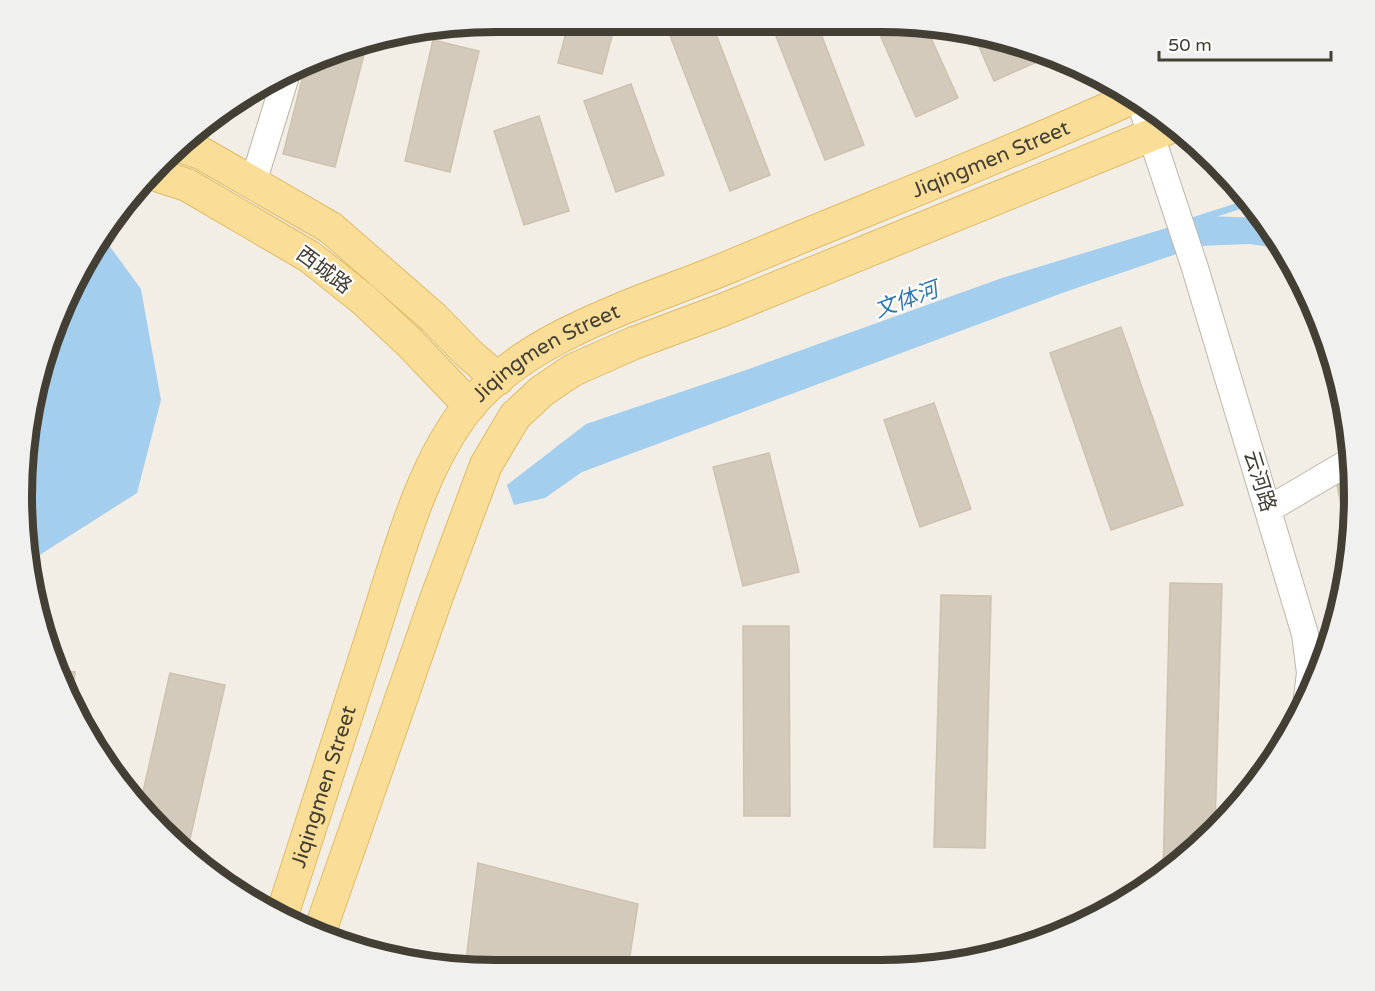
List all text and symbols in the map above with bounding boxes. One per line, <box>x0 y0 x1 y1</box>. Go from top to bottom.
scale bar <box>1159 24 1332 62</box>
text: 50 m <box>1168 34 1212 56</box>
street label: Jiqingmen Street <box>908 115 1073 204</box>
street label: 西城路 <box>291 241 356 299</box>
water label: 文体河 <box>871 275 946 323</box>
street label: Jiqingmen Street <box>467 299 623 407</box>
street label: 云河路 <box>1238 447 1281 515</box>
street label: Jiqingmen Street <box>286 703 362 871</box>

